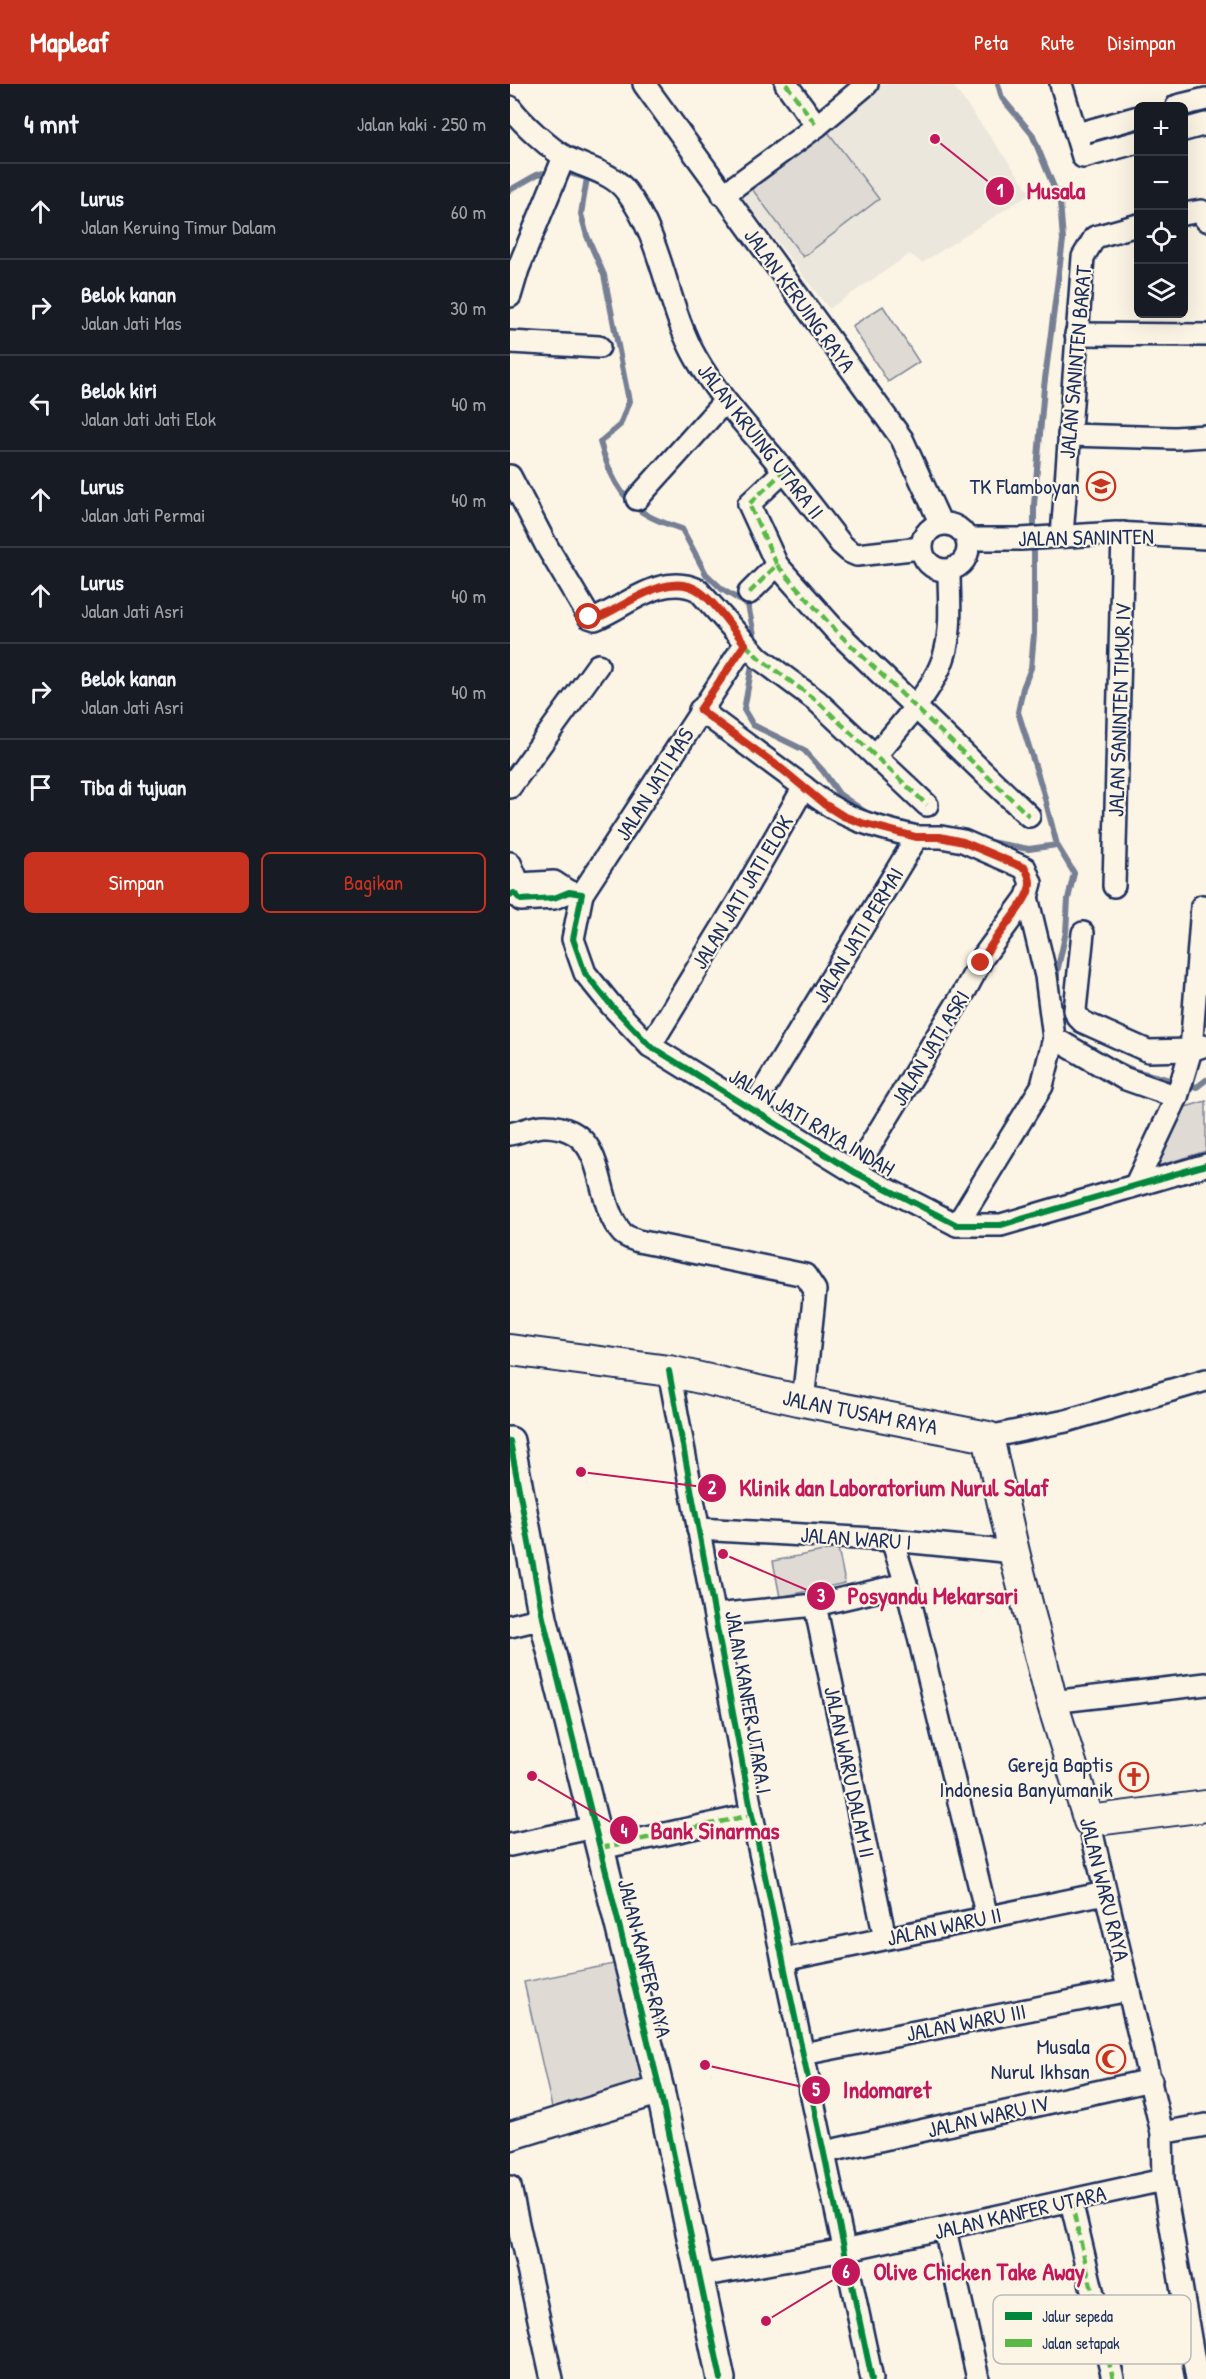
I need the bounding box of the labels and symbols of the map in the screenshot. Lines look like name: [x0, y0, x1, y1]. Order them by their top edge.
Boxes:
callout: Musala: [985, 170, 1097, 212]
text: Musala: [1027, 174, 1086, 206]
text: 1: [997, 178, 1004, 203]
street label: JALAN KERUING RAYA: [737, 222, 863, 378]
street label: JALAN SANINTEN BARAT: [1052, 264, 1098, 460]
street label: JALAN KRUING UTARA II: [691, 357, 831, 525]
school or university icon: TK Flamboyan: [1085, 470, 1117, 502]
place label: TK Flamboyan: [970, 471, 1080, 501]
street label: JALAN SANINTEN: [1018, 521, 1154, 553]
street label: JALAN SANINTEN TIMUR IV: [1100, 602, 1138, 817]
route start: [575, 603, 601, 629]
street label: JALAN JATI MAS: [607, 722, 701, 846]
street label: JALAN JATI JATI ELOK: [684, 809, 800, 975]
street label: JALAN JATI PERMAI: [806, 862, 910, 1008]
route end: [967, 949, 993, 975]
street label: JALAN JATI ASRI: [884, 985, 976, 1111]
street label: JALAN JATI RAYA INDAH: [723, 1061, 901, 1183]
street label: JALAN TUSAM RAYA: [780, 1382, 941, 1442]
callout: Klinik dan Laboratorium Nurul Salaf: [697, 1467, 1061, 1509]
text: Klinik dan Laboratorium Nurul Salaf: [739, 1471, 1049, 1503]
text: 2: [708, 1475, 717, 1500]
street label: JALAN WARU I: [800, 1519, 912, 1557]
callout: Posyandu Mekarsari: [806, 1575, 1031, 1617]
text: Posyandu Mekarsari: [847, 1579, 1019, 1612]
text: 3: [817, 1583, 825, 1608]
street label: JALAN KANFER UTARA I: [718, 1608, 780, 1796]
street label: JALAN WARU DALAM II: [817, 1683, 883, 1861]
place label: Gereja Baptis Indonesia Banyumanik: [939, 1749, 1113, 1804]
church icon: Gereja Baptis Indonesia Banyumanik: [1118, 1761, 1150, 1793]
callout: Bank Sinarmas: [609, 1809, 792, 1851]
text: Bank Sinarmas: [651, 1814, 779, 1846]
street label: JALAN WARU RAYA: [1073, 1814, 1137, 1964]
text: 4: [621, 1818, 628, 1843]
street label: JALAN KANFER RAYA: [611, 1875, 679, 2041]
street label: JALAN WARU II: [884, 1899, 1004, 1953]
street label: JALAN WARU III: [903, 1996, 1029, 2048]
place label: Musala Nurul Ikhsan: [991, 2031, 1090, 2086]
mosque icon: Musala Nurul Ikhsan: [1095, 2043, 1127, 2075]
callout: Indomaret: [801, 2069, 943, 2111]
text: Indomaret: [843, 2073, 932, 2105]
text: 5: [812, 2077, 820, 2102]
street label: JALAN WARU IV: [924, 2087, 1052, 2145]
street label: JALAN KANFER UTARA: [931, 2178, 1109, 2246]
callout: Olive Chicken Take Away: [831, 2251, 1097, 2293]
text: Olive Chicken Take Away: [873, 2255, 1085, 2288]
text: 6: [842, 2259, 850, 2284]
legend: [993, 2295, 1191, 2364]
text: Jalur sepeda: [1042, 2305, 1113, 2327]
text: Jalan setapak: [1042, 2332, 1120, 2354]

